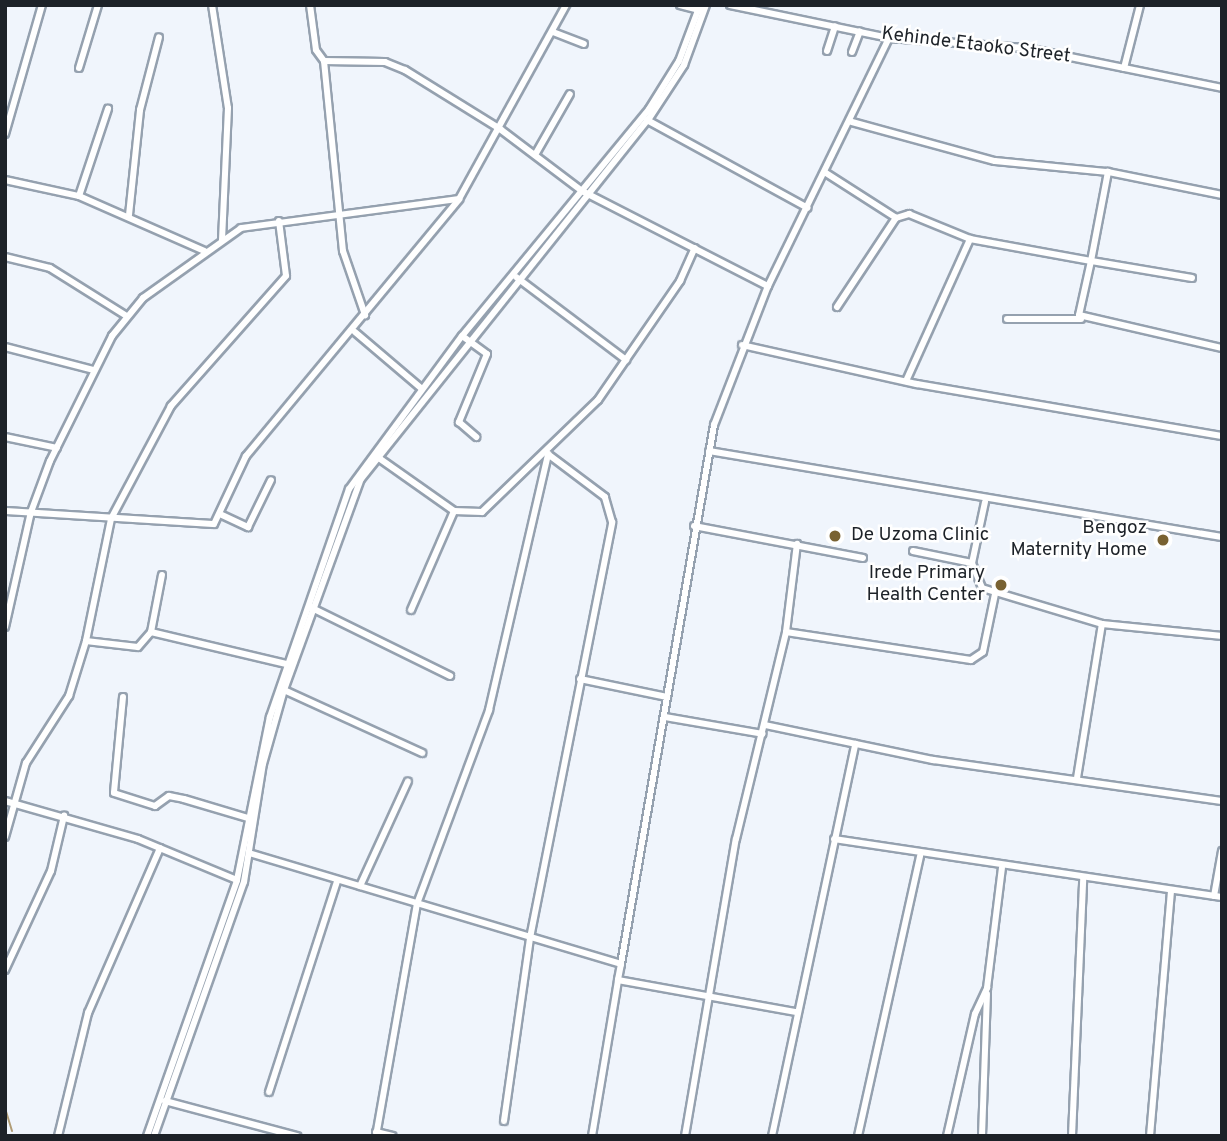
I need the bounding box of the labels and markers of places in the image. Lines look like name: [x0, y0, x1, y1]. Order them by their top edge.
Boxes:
place label: Bengoz Maternity Home: [1011, 518, 1147, 562]
place label: De Uzoma Clinic: [851, 525, 989, 547]
marker: De Uzoma Clinic: [825, 526, 845, 546]
marker: Bengoz Maternity Home: [1153, 530, 1173, 550]
place label: Irede Primary Health Center: [867, 563, 985, 607]
marker: Irede Primary Health Center: [991, 575, 1011, 595]

